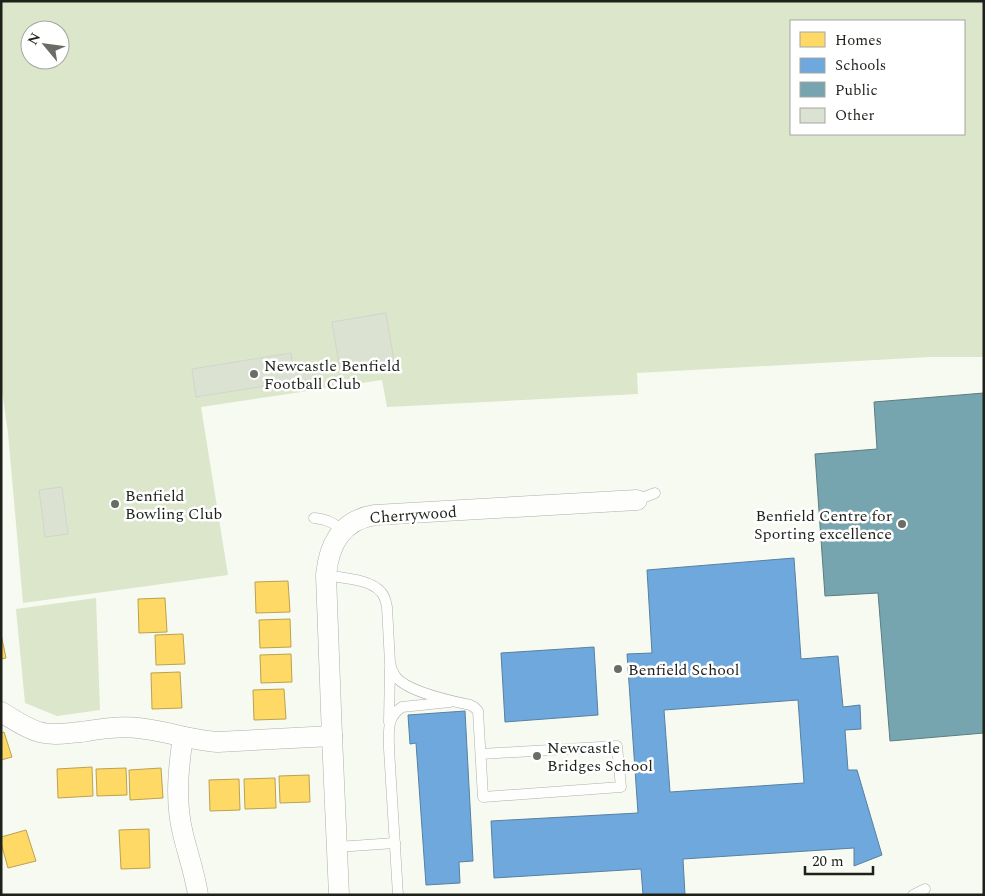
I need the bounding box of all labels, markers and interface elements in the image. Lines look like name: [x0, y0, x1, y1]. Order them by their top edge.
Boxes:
north arrow: [20, 20, 70, 70]
legend: [790, 20, 965, 135]
text: N: [22, 29, 46, 49]
text: Homes: [835, 29, 882, 52]
text: Schools: [835, 54, 886, 77]
text: Public: [835, 79, 878, 102]
text: Other: [835, 104, 874, 127]
place label: Newcastle Benfield Football Club: [264, 354, 401, 396]
marker: Newcastle Benfield Football Club: [248, 368, 260, 380]
place label: Benfield Bowling Club: [125, 484, 222, 526]
marker: Benfield Bowling Club: [109, 498, 121, 510]
street label: Cherrywood: [369, 500, 458, 530]
place label: Benfield Centre for Sporting excellence: [754, 504, 892, 546]
marker: Benfield Centre for Sporting excellence: [896, 518, 908, 530]
place label: Benfield School: [628, 658, 739, 682]
marker: Benfield School: [612, 663, 624, 675]
place label: Newcastle Bridges School: [547, 736, 653, 778]
marker: Newcastle Bridges School: [531, 750, 543, 762]
scale bar: [805, 844, 872, 876]
text: 20 m: [812, 850, 844, 873]

